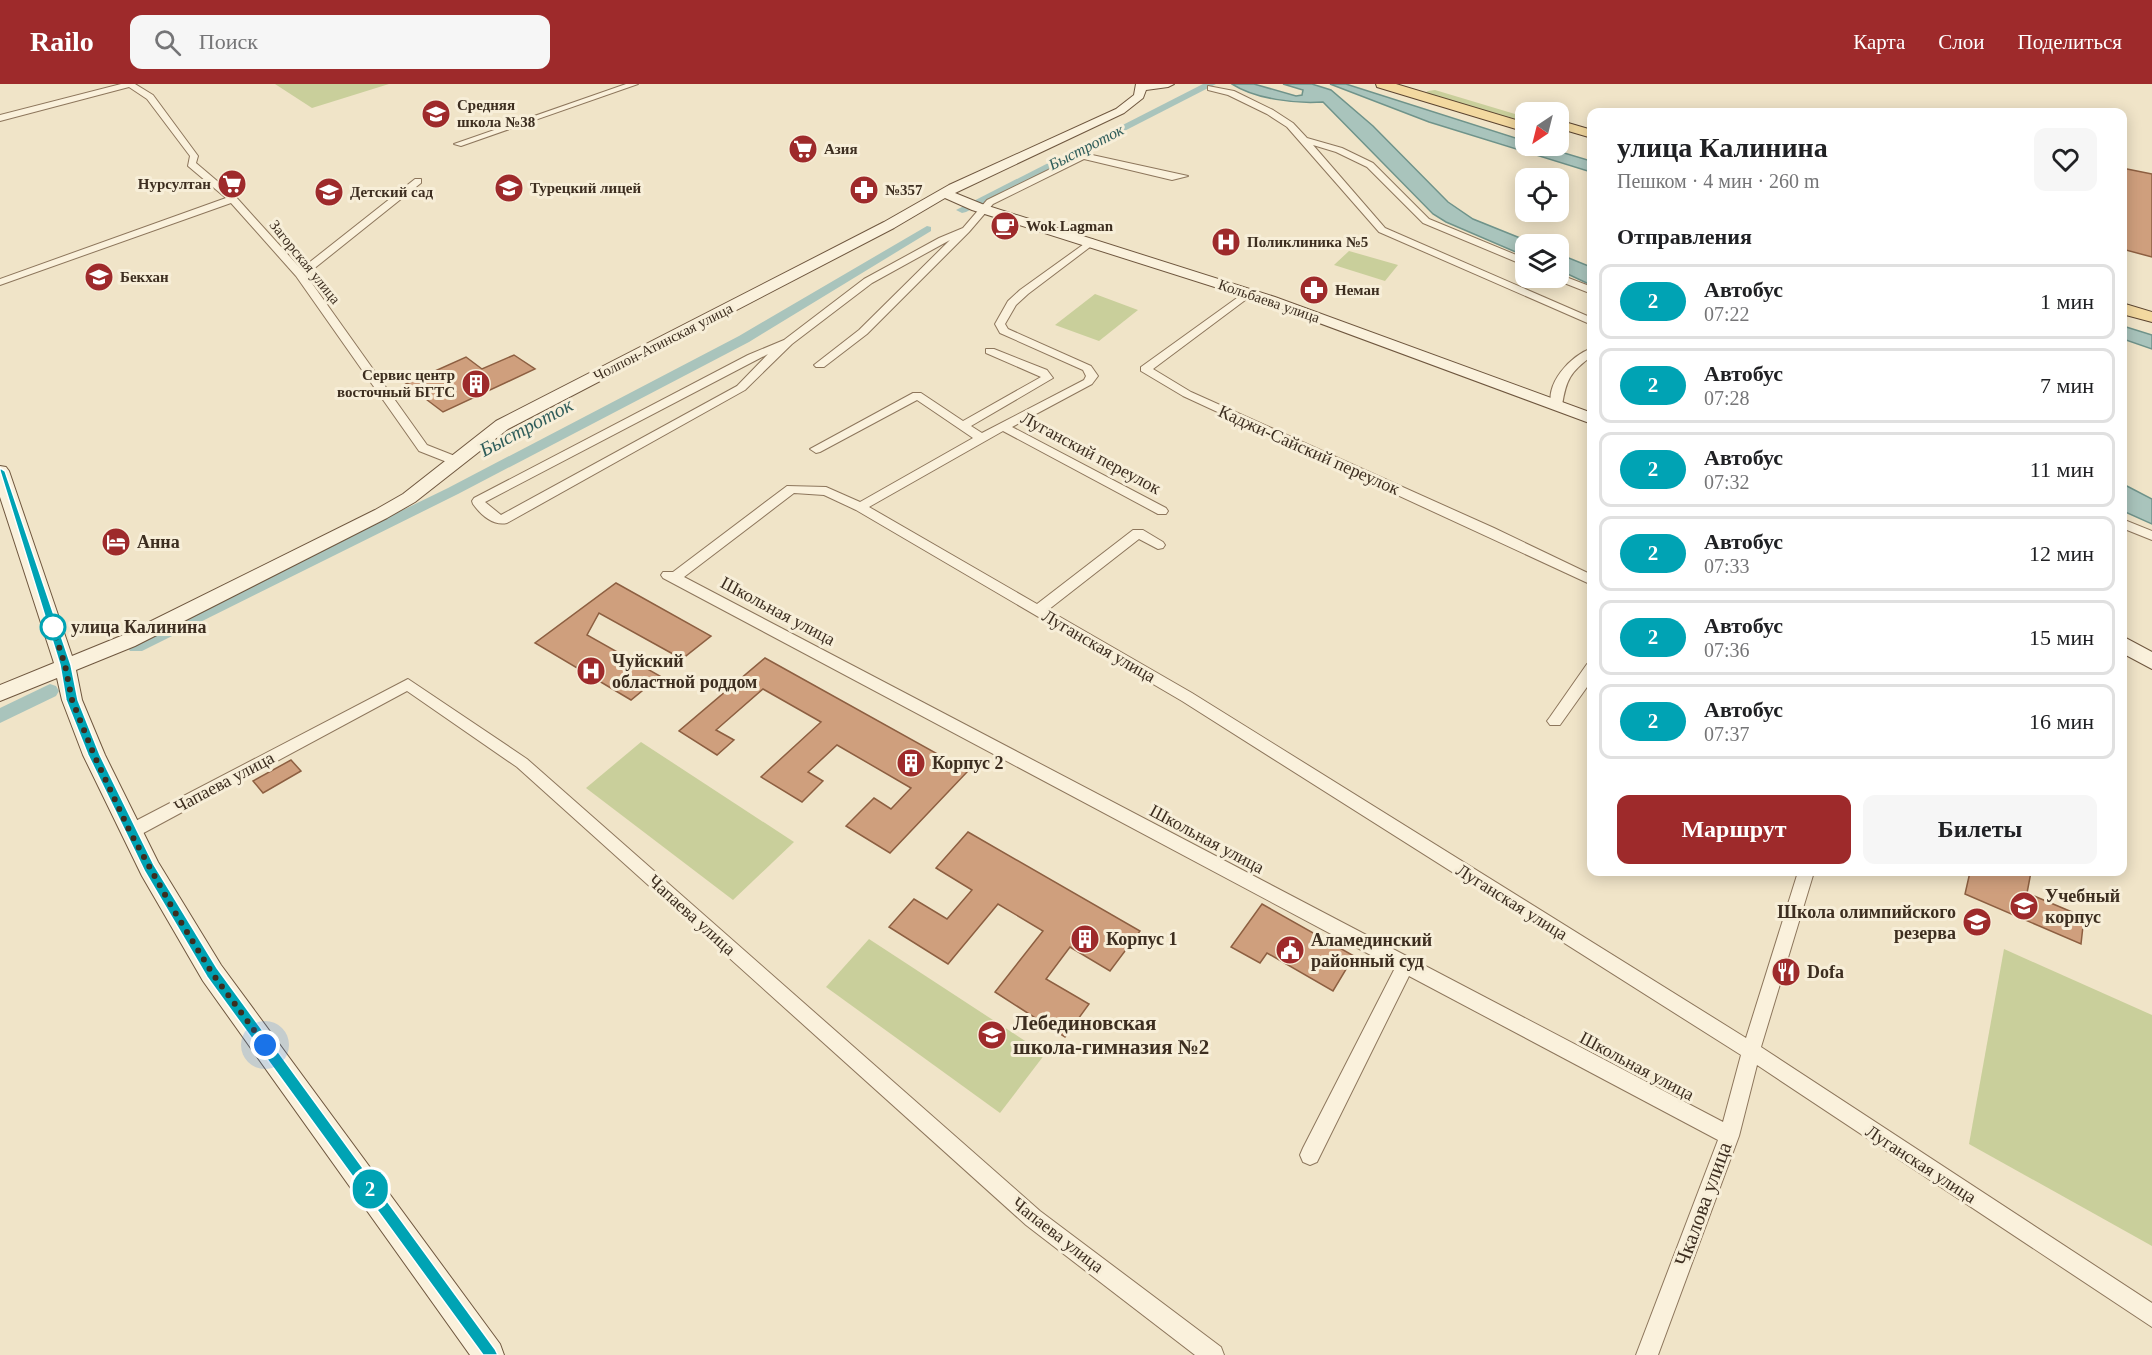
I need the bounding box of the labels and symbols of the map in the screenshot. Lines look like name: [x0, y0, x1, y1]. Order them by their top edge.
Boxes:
place label: Средняя школа №38: [457, 97, 535, 130]
school or university icon: Средняя школа №38: [420, 98, 452, 130]
north arrow: [1515, 102, 1569, 156]
water label: Быстроток: [1045, 121, 1127, 175]
supermarket icon: Азия: [787, 133, 819, 165]
place label: Азия: [824, 141, 858, 157]
supermarket icon: Нурсултан: [216, 168, 248, 200]
school or university icon: Турецкий лицей: [493, 172, 525, 204]
pharmacy icon: №357: [848, 174, 880, 206]
place label: Нурсултан: [138, 176, 211, 192]
school or university icon: Детский сад: [313, 176, 345, 208]
place label: Турецкий лицей: [530, 180, 641, 196]
place label: №357: [885, 182, 923, 198]
place label: Детский сад: [350, 184, 433, 200]
cafe icon: Wok Lagman: [989, 210, 1021, 242]
street label: Загорская улица: [266, 217, 344, 307]
place label: Wok Lagman: [1026, 218, 1114, 234]
hospital icon: Поликлиника №5: [1210, 226, 1242, 258]
place label: Поликлиника №5: [1247, 234, 1368, 250]
school or university icon: Бекхан: [83, 261, 115, 293]
place label: Бекхан: [120, 269, 169, 285]
pharmacy icon: Неман: [1298, 274, 1330, 306]
street label: Кольбаева улица: [1216, 276, 1322, 326]
place label: Неман: [1335, 282, 1380, 298]
street label: Чолпон-Атинская улица: [591, 300, 735, 384]
place label: Сервис центр восточный БГТС: [337, 367, 455, 400]
building icon: Сервис центр восточный БГТС: [460, 368, 492, 400]
water label: Быстроток: [475, 393, 577, 462]
street label: Каджи-Сайский переулок: [1215, 401, 1403, 499]
street label: Луганский переулок: [1018, 408, 1165, 498]
hotel icon: Анна: [100, 526, 132, 558]
place label: Анна: [137, 532, 180, 552]
street label: Школьная улица: [717, 572, 839, 650]
street label: Луганская улица: [1039, 605, 1159, 687]
marker: улица Калинина: [40, 614, 66, 640]
place label: улица Калинина: [71, 617, 206, 637]
place label: Чуйский областной роддом: [612, 651, 757, 692]
hospital icon: Чуйский областной роддом: [575, 655, 607, 687]
street label: Чапаева улица: [171, 747, 277, 817]
building icon: Корпус 2: [895, 747, 927, 779]
place label: Корпус 2: [932, 753, 1003, 773]
street label: Школьная улица: [1146, 800, 1268, 878]
street label: Луганская улица: [1453, 860, 1571, 944]
street label: Чапаева улица: [644, 871, 740, 959]
place label: Учебный корпус: [2045, 886, 2120, 927]
school or university icon: Учебный корпус: [2008, 890, 2040, 922]
place label: Школа олимпийского резерва: [1777, 902, 1956, 943]
school or university icon: Школа олимпийского резерва: [1961, 906, 1993, 938]
building icon: Корпус 1: [1069, 923, 1101, 955]
place label: Корпус 1: [1106, 929, 1177, 949]
place label: Аламединский районный суд: [1311, 930, 1432, 971]
public building icon: Аламединский районный суд: [1274, 934, 1306, 966]
restaurant icon: Dofa: [1770, 956, 1802, 988]
place label: Dofa: [1807, 962, 1844, 982]
place label: Лебединовская школа-гимназия №2: [1013, 1011, 1209, 1059]
school or university icon: Лебединовская школа-гимназия №2: [976, 1019, 1008, 1051]
street label: Школьная улица: [1576, 1027, 1698, 1105]
your location: [250, 1030, 280, 1060]
street label: Луганская улица: [1862, 1121, 1980, 1207]
street label: Чкалова улица: [1669, 1138, 1737, 1269]
line badge: 2: [350, 1170, 389, 1208]
street label: Чапаева улица: [1008, 1193, 1108, 1277]

